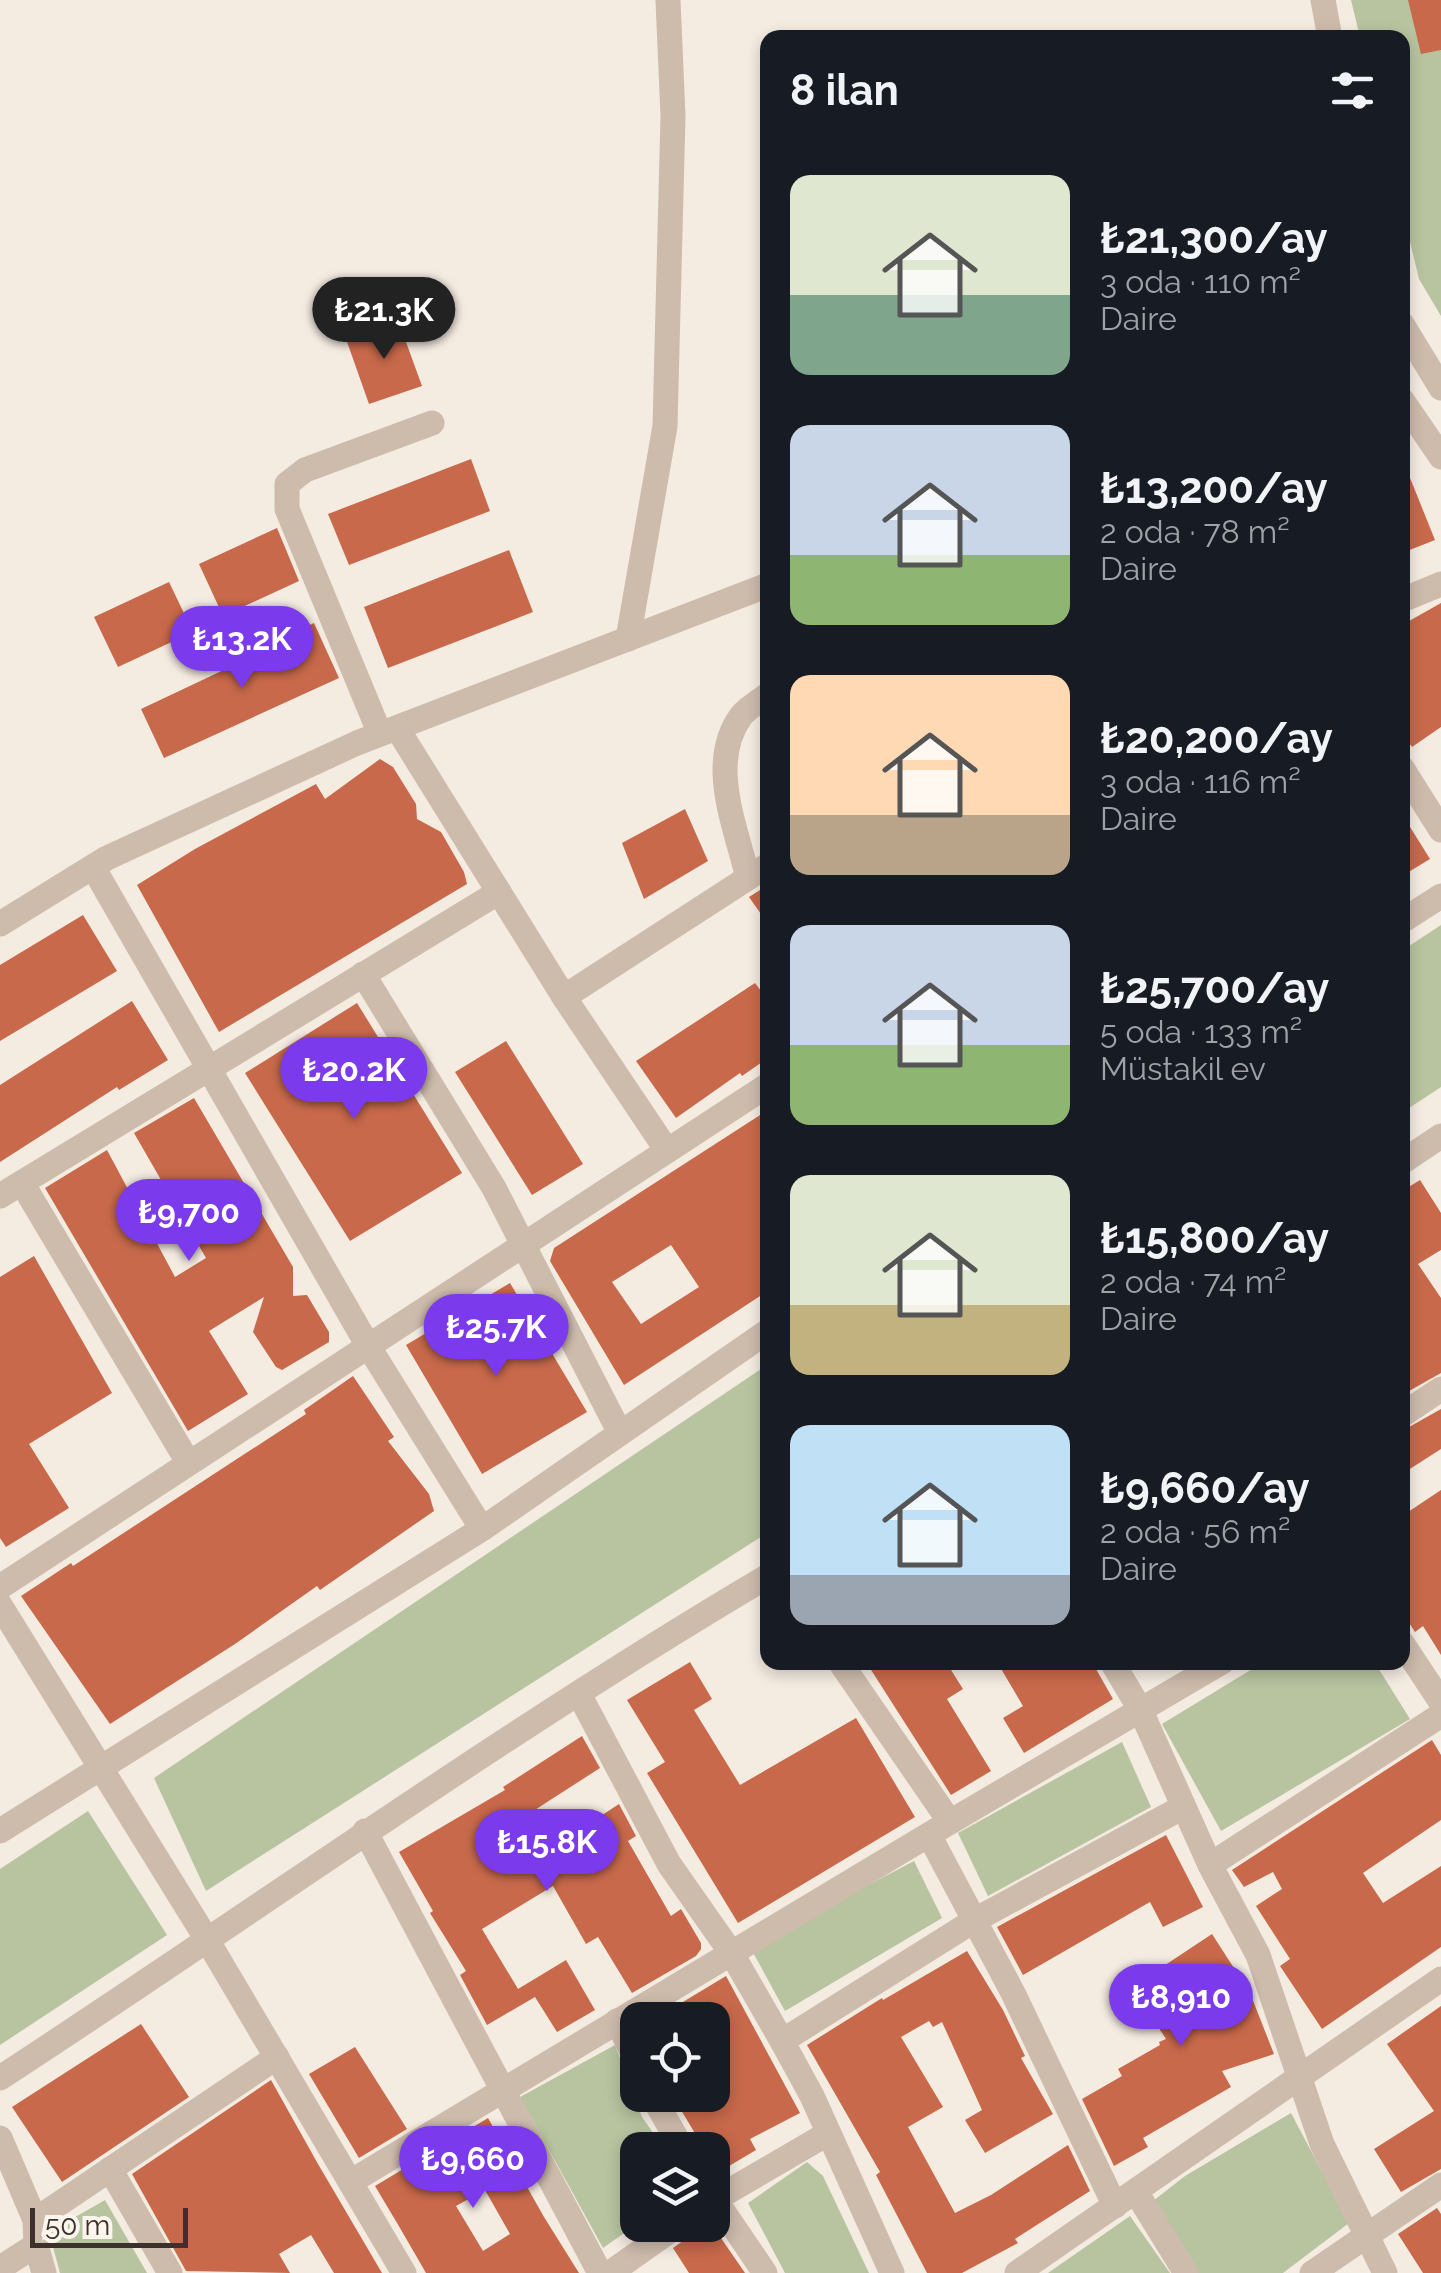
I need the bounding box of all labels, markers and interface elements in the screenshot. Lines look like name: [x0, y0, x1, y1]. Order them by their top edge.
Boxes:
icon: filters: [1325, 63, 1380, 118]
text: 8 ilan: [790, 66, 899, 115]
text: ₺21,300/ay: [1100, 214, 1328, 263]
icon: home: [870, 215, 990, 335]
text: 3 oda · 110 m²: [1100, 263, 1301, 300]
pin: ₺21.3K: [303, 277, 465, 362]
text: ₺21.3K: [334, 291, 434, 328]
text: Daire: [1100, 300, 1177, 337]
text: ₺13,200/ay: [1100, 464, 1328, 513]
icon: home: [870, 465, 990, 585]
text: 2 oda · 78 m²: [1100, 513, 1290, 550]
text: Daire: [1100, 550, 1177, 587]
pin: ₺13.2K: [161, 606, 323, 691]
text: ₺13.2K: [192, 620, 292, 657]
text: ₺20,200/ay: [1100, 714, 1333, 763]
icon: home: [870, 715, 990, 835]
text: 3 oda · 116 m²: [1100, 763, 1301, 800]
text: Daire: [1100, 800, 1177, 837]
text: ₺25,700/ay: [1100, 964, 1329, 1013]
icon: home: [870, 965, 990, 1085]
text: 5 oda · 133 m²: [1100, 1013, 1302, 1050]
pin: ₺20.2K: [273, 1037, 435, 1122]
text: Müstakil ev: [1100, 1050, 1266, 1087]
text: ₺20.2K: [302, 1051, 406, 1088]
pin: ₺9,700: [108, 1179, 270, 1264]
text: ₺9,700: [138, 1193, 240, 1230]
text: ₺15,800/ay: [1100, 1214, 1329, 1263]
icon: home: [870, 1215, 990, 1335]
text: 2 oda · 74 m²: [1100, 1263, 1287, 1300]
pin: ₺25.7K: [415, 1294, 577, 1379]
text: Daire: [1100, 1300, 1177, 1337]
text: ₺25.7K: [446, 1308, 546, 1345]
text: ₺9,660/ay: [1100, 1464, 1310, 1513]
icon: home: [870, 1465, 990, 1585]
text: 2 oda · 56 m²: [1100, 1513, 1290, 1550]
text: Daire: [1100, 1550, 1177, 1587]
pin: ₺15.8K: [466, 1809, 628, 1894]
text: ₺15.8K: [497, 1823, 597, 1860]
pin: ₺8,910: [1100, 1964, 1262, 2049]
text: ₺8,910: [1131, 1978, 1231, 2015]
map controls: [620, 2002, 730, 2242]
button: locate: [620, 2002, 730, 2112]
pin: ₺9,660: [392, 2126, 554, 2211]
button: layers: [620, 2132, 730, 2242]
text: ₺9,660: [421, 2140, 525, 2177]
scale bar: [30, 2203, 188, 2248]
text: 50 m: [45, 2209, 110, 2242]

